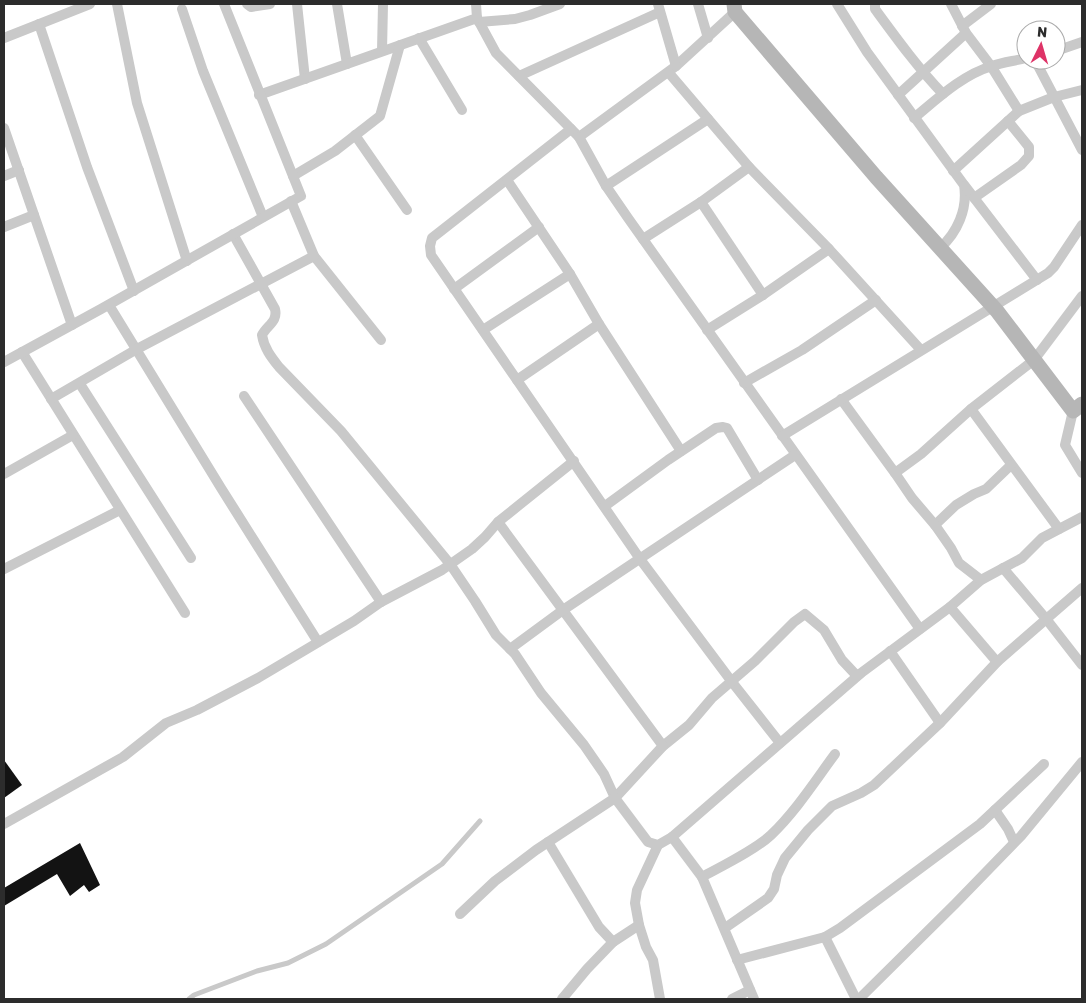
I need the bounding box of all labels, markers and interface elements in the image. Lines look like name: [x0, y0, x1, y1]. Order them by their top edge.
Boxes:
north arrow: [1016, 20, 1066, 70]
text: N: [1036, 24, 1048, 41]

